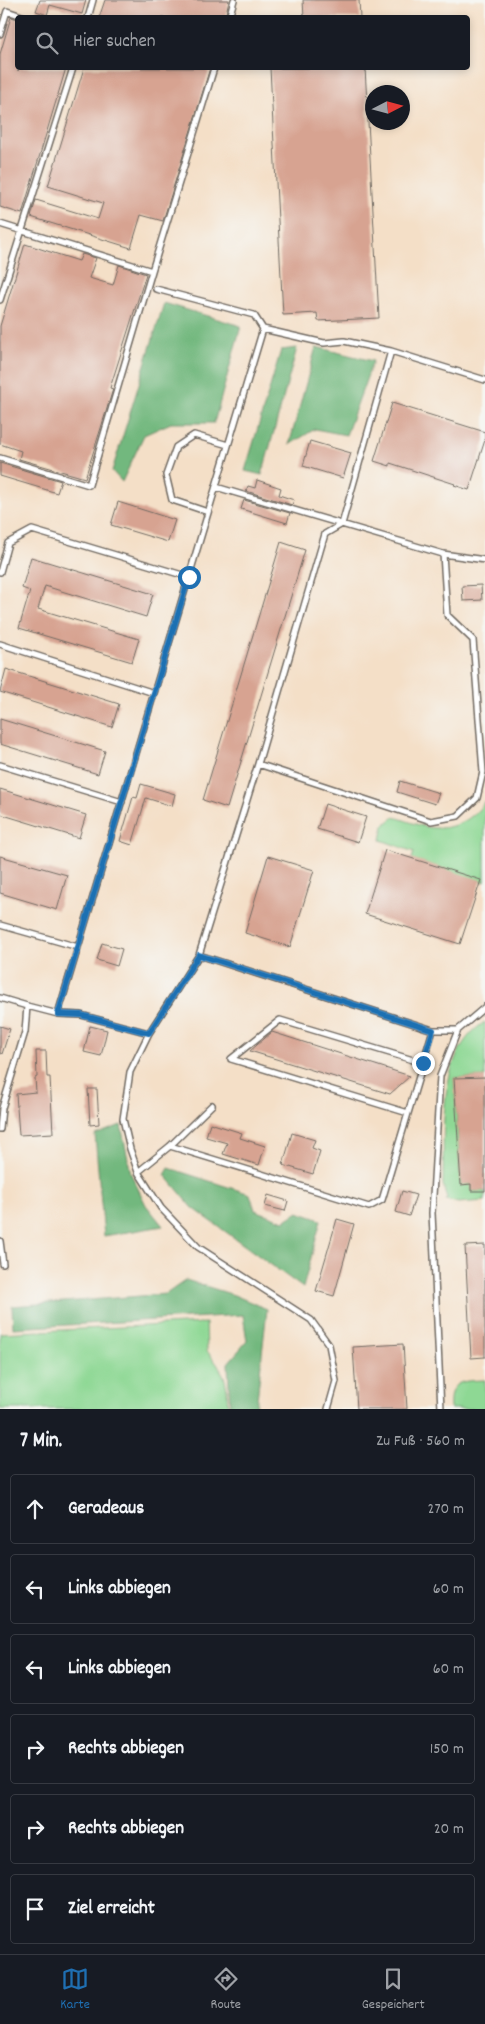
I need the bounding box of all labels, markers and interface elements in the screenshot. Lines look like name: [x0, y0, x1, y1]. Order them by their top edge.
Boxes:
search box: [15, 15, 470, 70]
icon: search: [33, 29, 61, 57]
text: Hier suchen: [73, 29, 156, 56]
north arrow: [365, 85, 410, 130]
route start: [178, 566, 201, 589]
route end: [412, 1052, 435, 1075]
text: 7 Min.: [20, 1427, 62, 1457]
text: Zu Fuß · 560 m: [376, 1430, 465, 1453]
icon: ahead: [21, 1495, 49, 1523]
text: Geradeaus: [68, 1496, 144, 1523]
text: 270 m: [428, 1498, 464, 1521]
icon: left: [21, 1575, 49, 1603]
text: Links abbiegen: [68, 1576, 171, 1603]
text: 60 m: [433, 1578, 464, 1601]
icon: left: [21, 1655, 49, 1683]
text: Links abbiegen: [68, 1656, 171, 1683]
text: 60 m: [433, 1658, 464, 1681]
icon: right: [21, 1735, 49, 1763]
text: Rechts abbiegen: [68, 1736, 184, 1763]
text: 150 m: [430, 1738, 464, 1761]
icon: right: [21, 1815, 49, 1843]
text: Rechts abbiegen: [68, 1816, 184, 1843]
text: 20 m: [434, 1818, 464, 1841]
icon: arrive: [21, 1895, 49, 1923]
text: Ziel erreicht: [68, 1896, 155, 1923]
tab: Karte: [60, 1965, 90, 2015]
tab: Route: [211, 1965, 241, 2015]
tab: Gespeichert: [362, 1965, 425, 2015]

